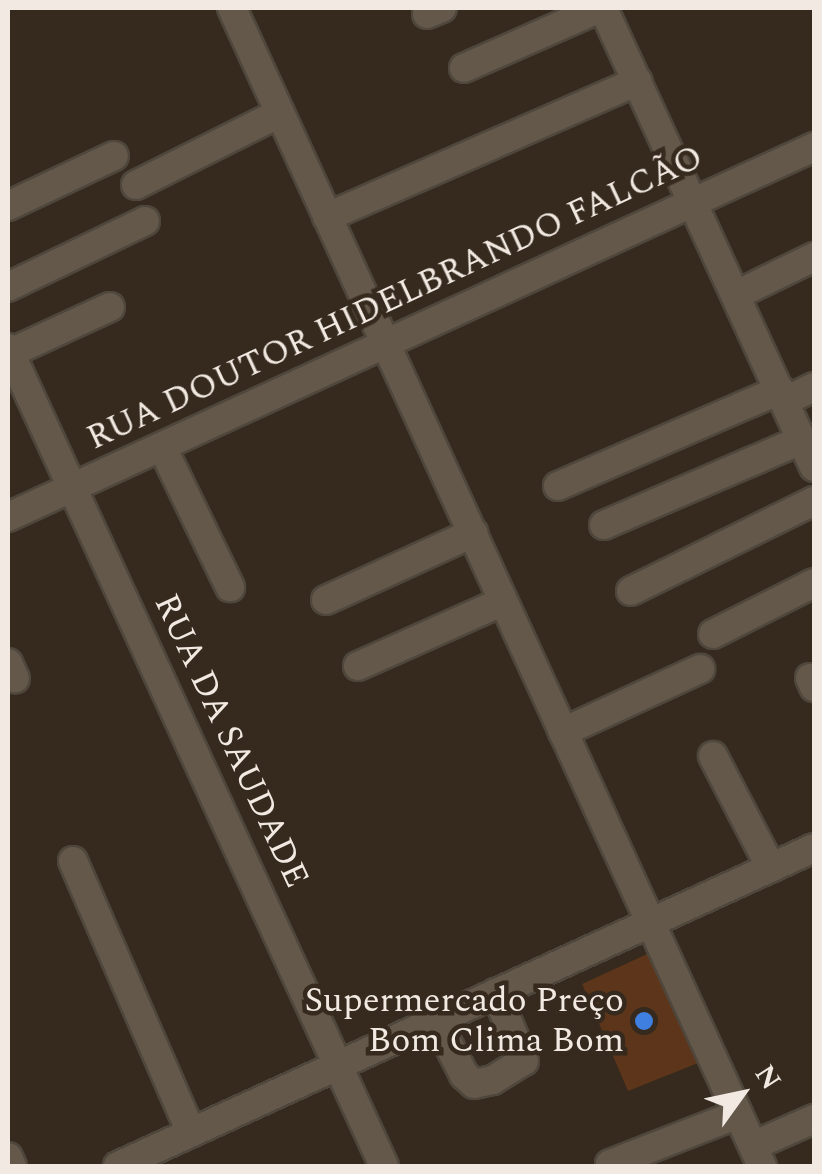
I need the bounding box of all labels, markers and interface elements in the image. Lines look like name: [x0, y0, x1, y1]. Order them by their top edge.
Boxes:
street label: RUA DOUTOR HIDELBRANDO FALCÃO: [80, 136, 710, 460]
street label: RUA DA SAUDADE: [145, 588, 317, 894]
place label: Supermercado Preço Bom Clima Bom: [304, 980, 624, 1062]
marker: Supermercado Preço Bom Clima Bom: [633, 1010, 655, 1032]
north arrow: [692, 1044, 792, 1144]
text: N: [743, 1056, 792, 1099]

